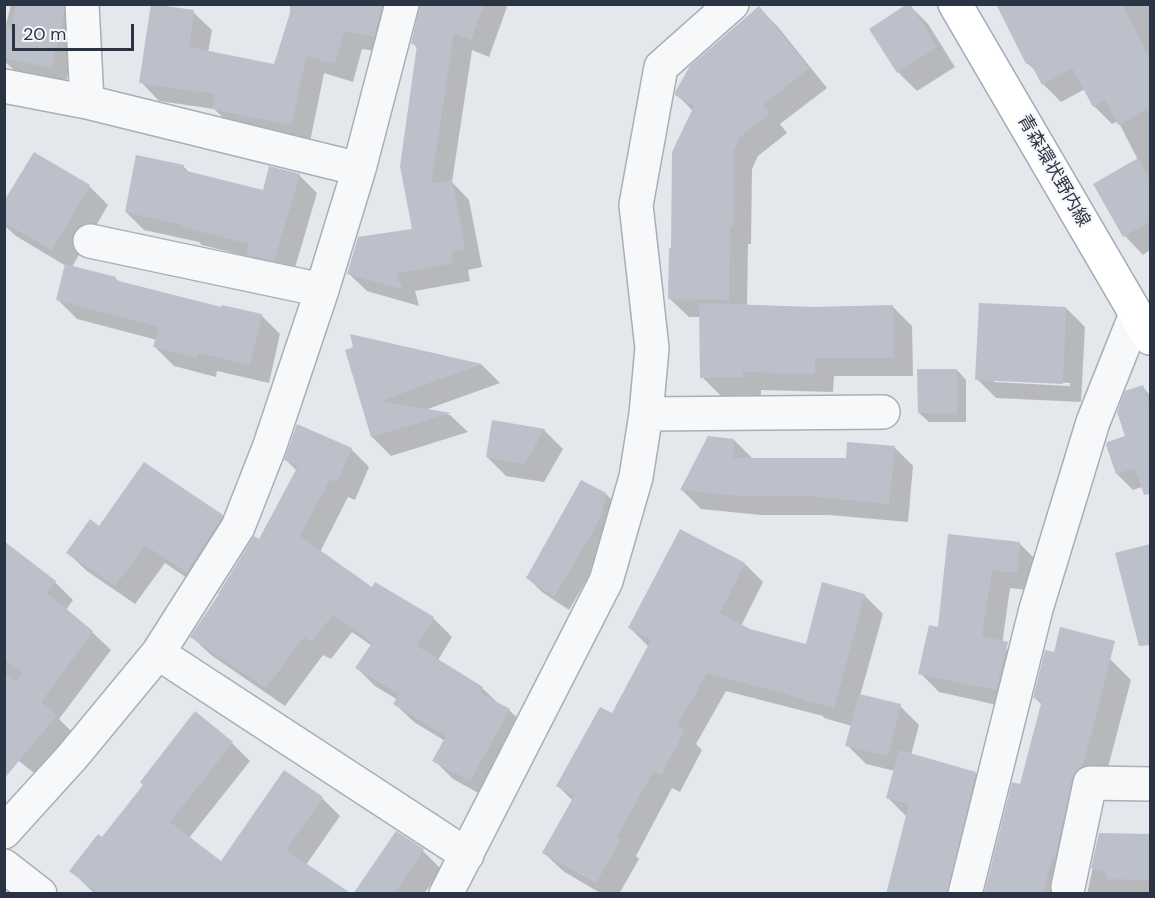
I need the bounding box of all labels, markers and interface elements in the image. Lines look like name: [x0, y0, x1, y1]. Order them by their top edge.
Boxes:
scale bar: [15, 12, 136, 50]
text: 20 m: [23, 22, 66, 46]
street label: 青森環状野内線: [1012, 111, 1094, 231]

